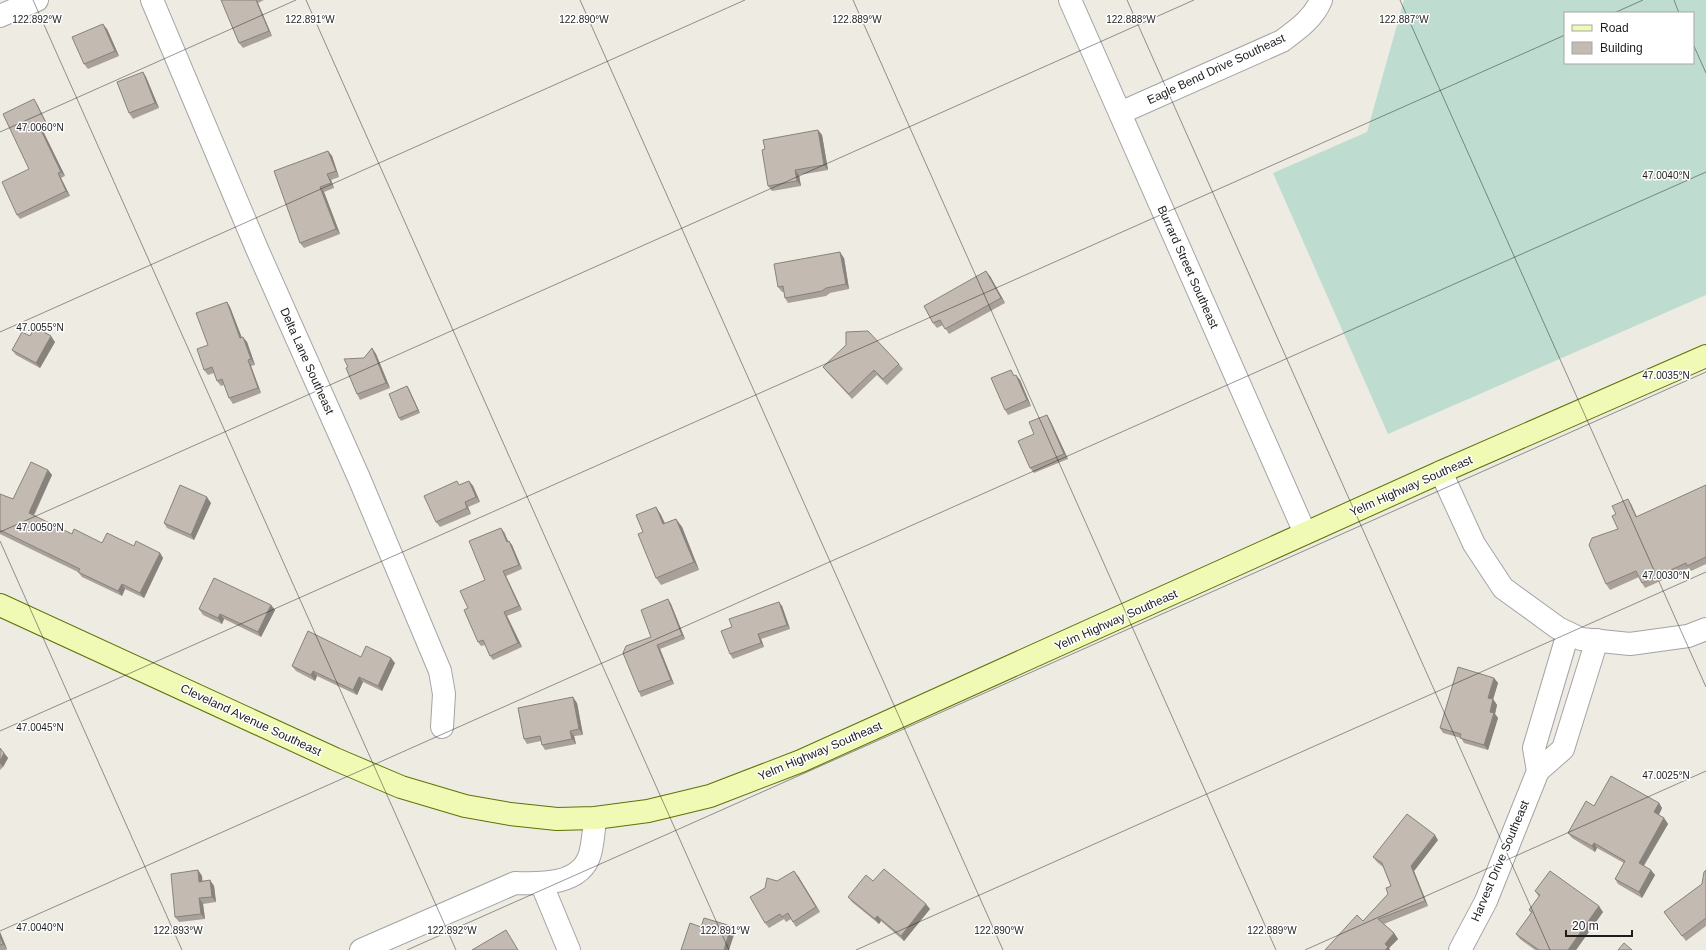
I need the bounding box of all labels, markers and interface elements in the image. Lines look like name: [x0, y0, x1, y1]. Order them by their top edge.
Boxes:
legend: [1564, 12, 1694, 64]
text: 122.892°W: [12, 14, 62, 25]
text: 122.891°W: [285, 14, 335, 25]
text: 122.890°W: [559, 14, 609, 25]
text: 122.889°W: [832, 14, 882, 25]
text: 122.888°W: [1106, 14, 1156, 25]
text: 122.887°W: [1379, 14, 1429, 25]
text: Road: [1600, 21, 1629, 35]
street label: Eagle Bend Drive Southeast: [1145, 31, 1288, 107]
text: Building: [1600, 41, 1643, 55]
text: 47.0060°N: [16, 122, 64, 133]
text: 47.0040°N: [1642, 170, 1690, 181]
street label: Burrard Street Southeast: [1155, 204, 1222, 331]
street label: Delta Lane Southeast: [277, 305, 337, 417]
text: 47.0055°N: [16, 322, 64, 333]
text: 47.0035°N: [1642, 370, 1690, 381]
street label: Yelm Highway Southeast: [1347, 452, 1475, 519]
text: 47.0050°N: [16, 522, 64, 533]
text: 47.0030°N: [1642, 570, 1690, 581]
street label: Yelm Highway Southeast: [1052, 586, 1180, 653]
street label: Cleveland Avenue Southeast: [178, 681, 324, 759]
street label: Yelm Highway Southeast: [756, 718, 885, 783]
text: 47.0045°N: [16, 722, 64, 733]
text: 47.0025°N: [1642, 770, 1690, 781]
street label: Harvest Drive Southeast: [1468, 798, 1532, 924]
scale bar: [1566, 912, 1632, 938]
text: 20 m: [1572, 919, 1599, 933]
text: 47.0040°N: [16, 922, 64, 933]
text: 122.893°W: [153, 925, 203, 936]
text: 122.892°W: [427, 925, 477, 936]
text: 122.891°W: [700, 925, 750, 936]
text: 122.890°W: [974, 925, 1024, 936]
text: 122.889°W: [1247, 925, 1297, 936]

